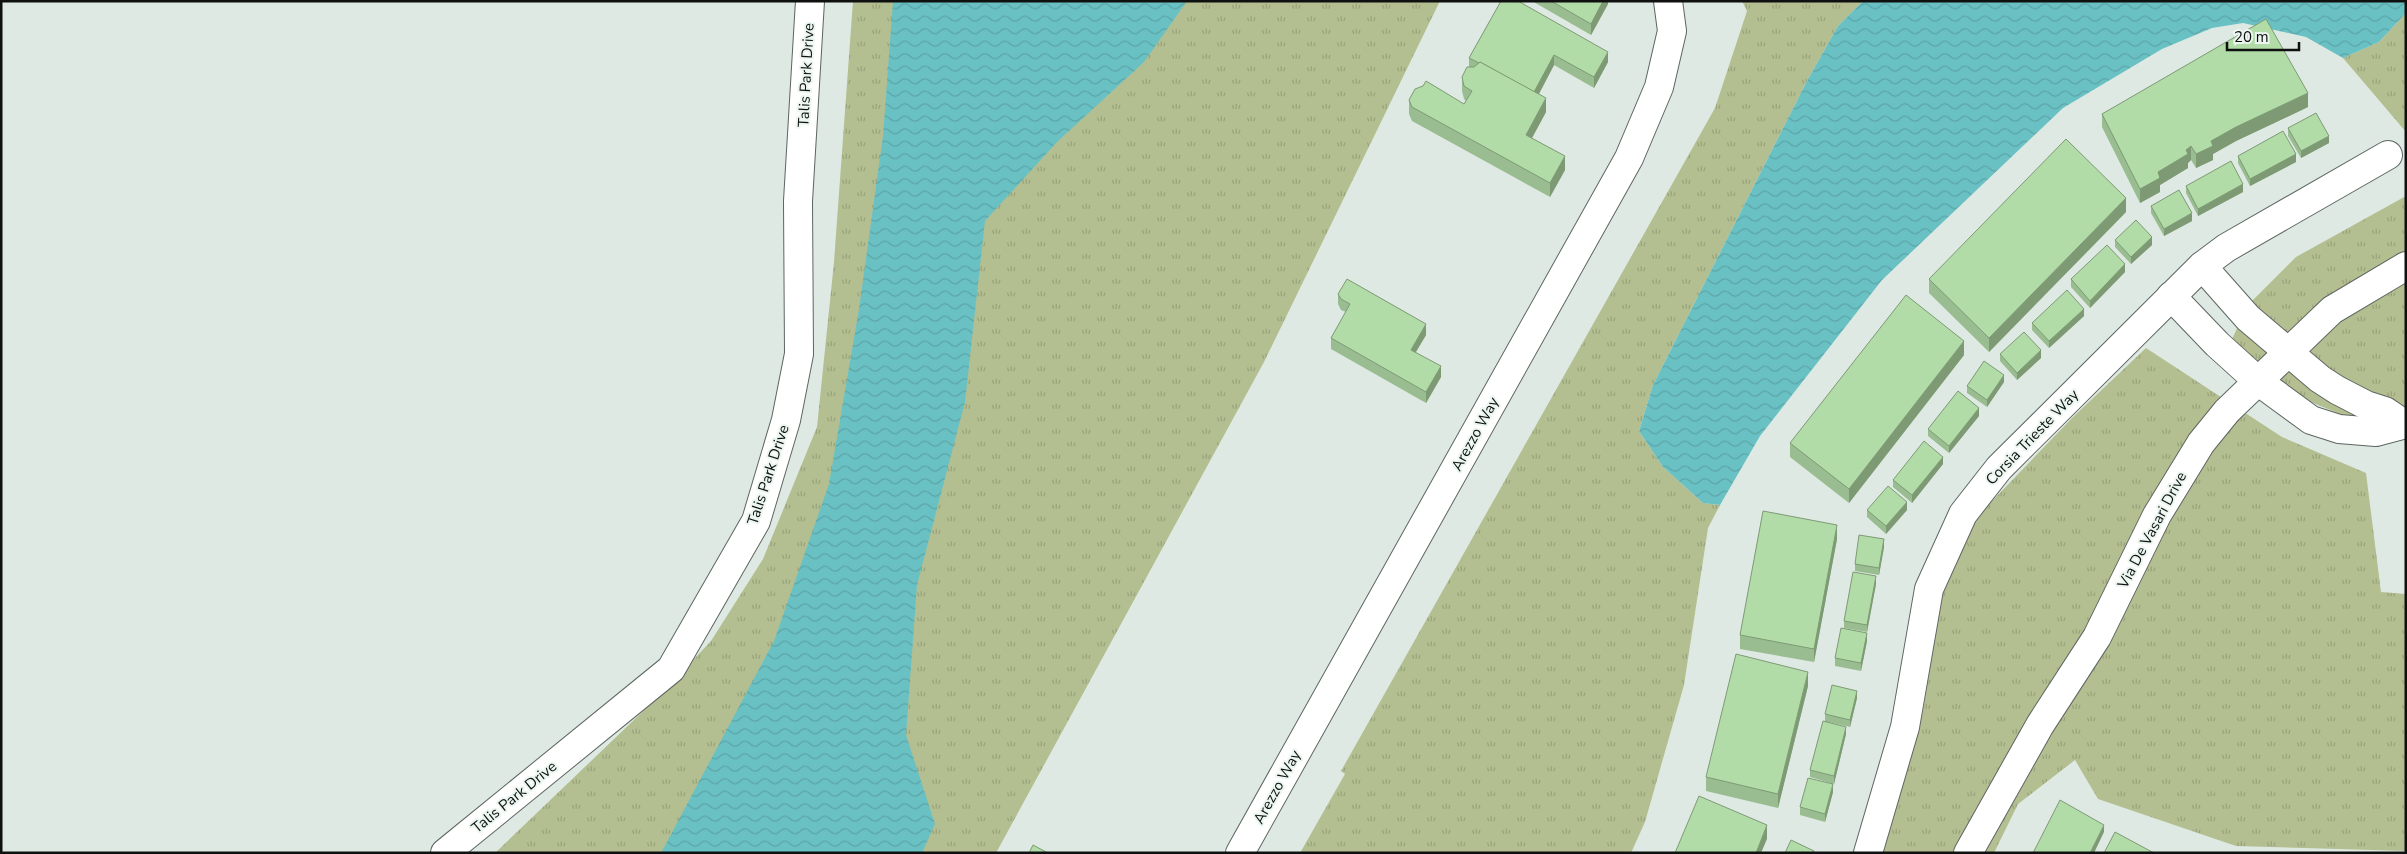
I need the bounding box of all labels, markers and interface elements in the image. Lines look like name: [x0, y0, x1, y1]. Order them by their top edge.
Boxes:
scale bar: [2227, 20, 2300, 52]
street label: Talis Park Drive: [793, 22, 819, 128]
text: 20 m: [2234, 27, 2269, 47]
street label: Corsia Trieste Way: [1981, 385, 2083, 489]
street label: Arezzo Way: [1447, 393, 1504, 474]
street label: Talis Park Drive: [742, 422, 794, 528]
street label: Via De Vasari Drive: [2112, 468, 2191, 593]
street label: Arezzo Way: [1249, 746, 1306, 827]
street label: Talis Park Drive: [467, 756, 561, 838]

